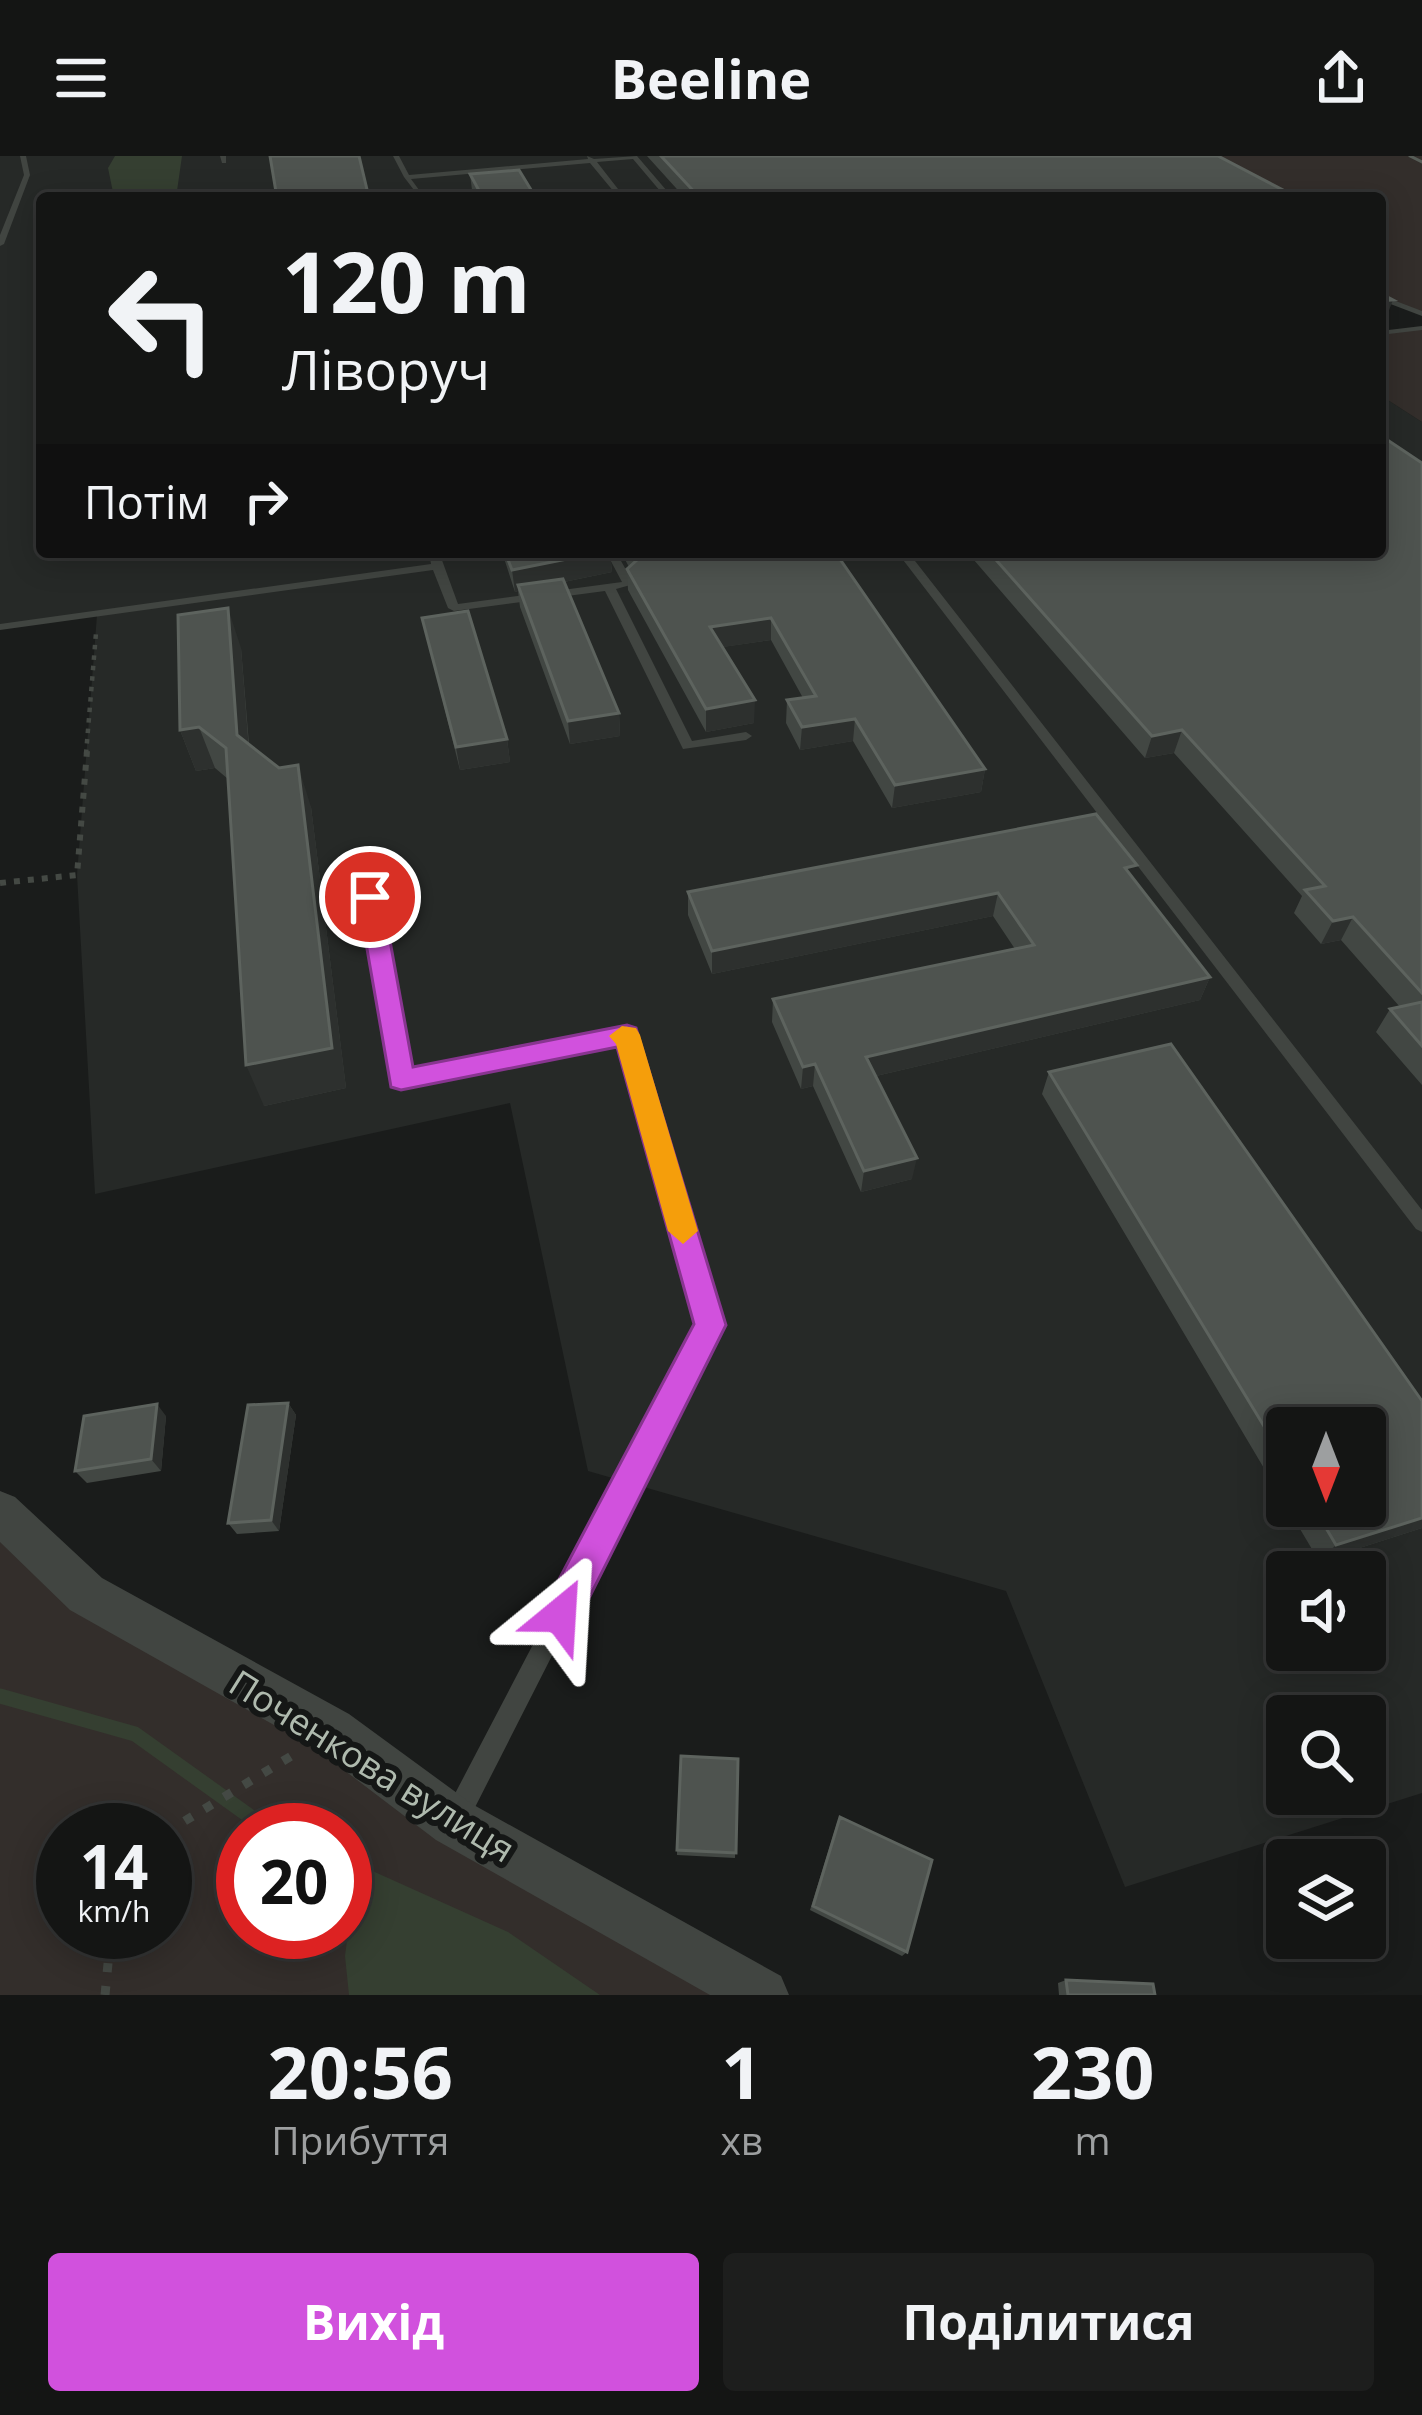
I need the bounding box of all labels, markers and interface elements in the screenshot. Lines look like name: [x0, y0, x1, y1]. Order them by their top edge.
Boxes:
text: Beeline: [611, 41, 811, 115]
icon: menu: [48, 45, 114, 111]
icon: share: [1308, 45, 1374, 111]
text: 120 m: [282, 223, 530, 338]
icon: left: [84, 240, 240, 396]
text: Ліворуч: [282, 332, 490, 406]
icon: right: [233, 468, 299, 534]
text: Потім: [84, 471, 209, 532]
pin: [319, 846, 421, 948]
icon: arrive: [337, 864, 403, 930]
north arrow: [1266, 1407, 1386, 1527]
map controls: [1266, 1407, 1386, 1959]
button: sound: [1266, 1551, 1386, 1671]
position arrow: [497, 1552, 623, 1678]
street label: Поченкова вулиця: [220, 1658, 524, 1873]
button: search: [1266, 1695, 1386, 1815]
speed limit sign: 20: [216, 1803, 372, 1959]
text: 14: [80, 1825, 148, 1907]
button: layers: [1266, 1839, 1386, 1959]
text: km/h: [78, 1890, 150, 1931]
text: 20:56: [268, 2022, 453, 2120]
text: 1: [721, 2022, 762, 2120]
text: 230: [1031, 2022, 1154, 2120]
text: Прибуття: [271, 2113, 449, 2166]
text: хв: [720, 2113, 763, 2166]
text: m: [1075, 2113, 1111, 2166]
button: Вихід: [48, 2253, 699, 2391]
button: Поділитися: [723, 2253, 1374, 2391]

